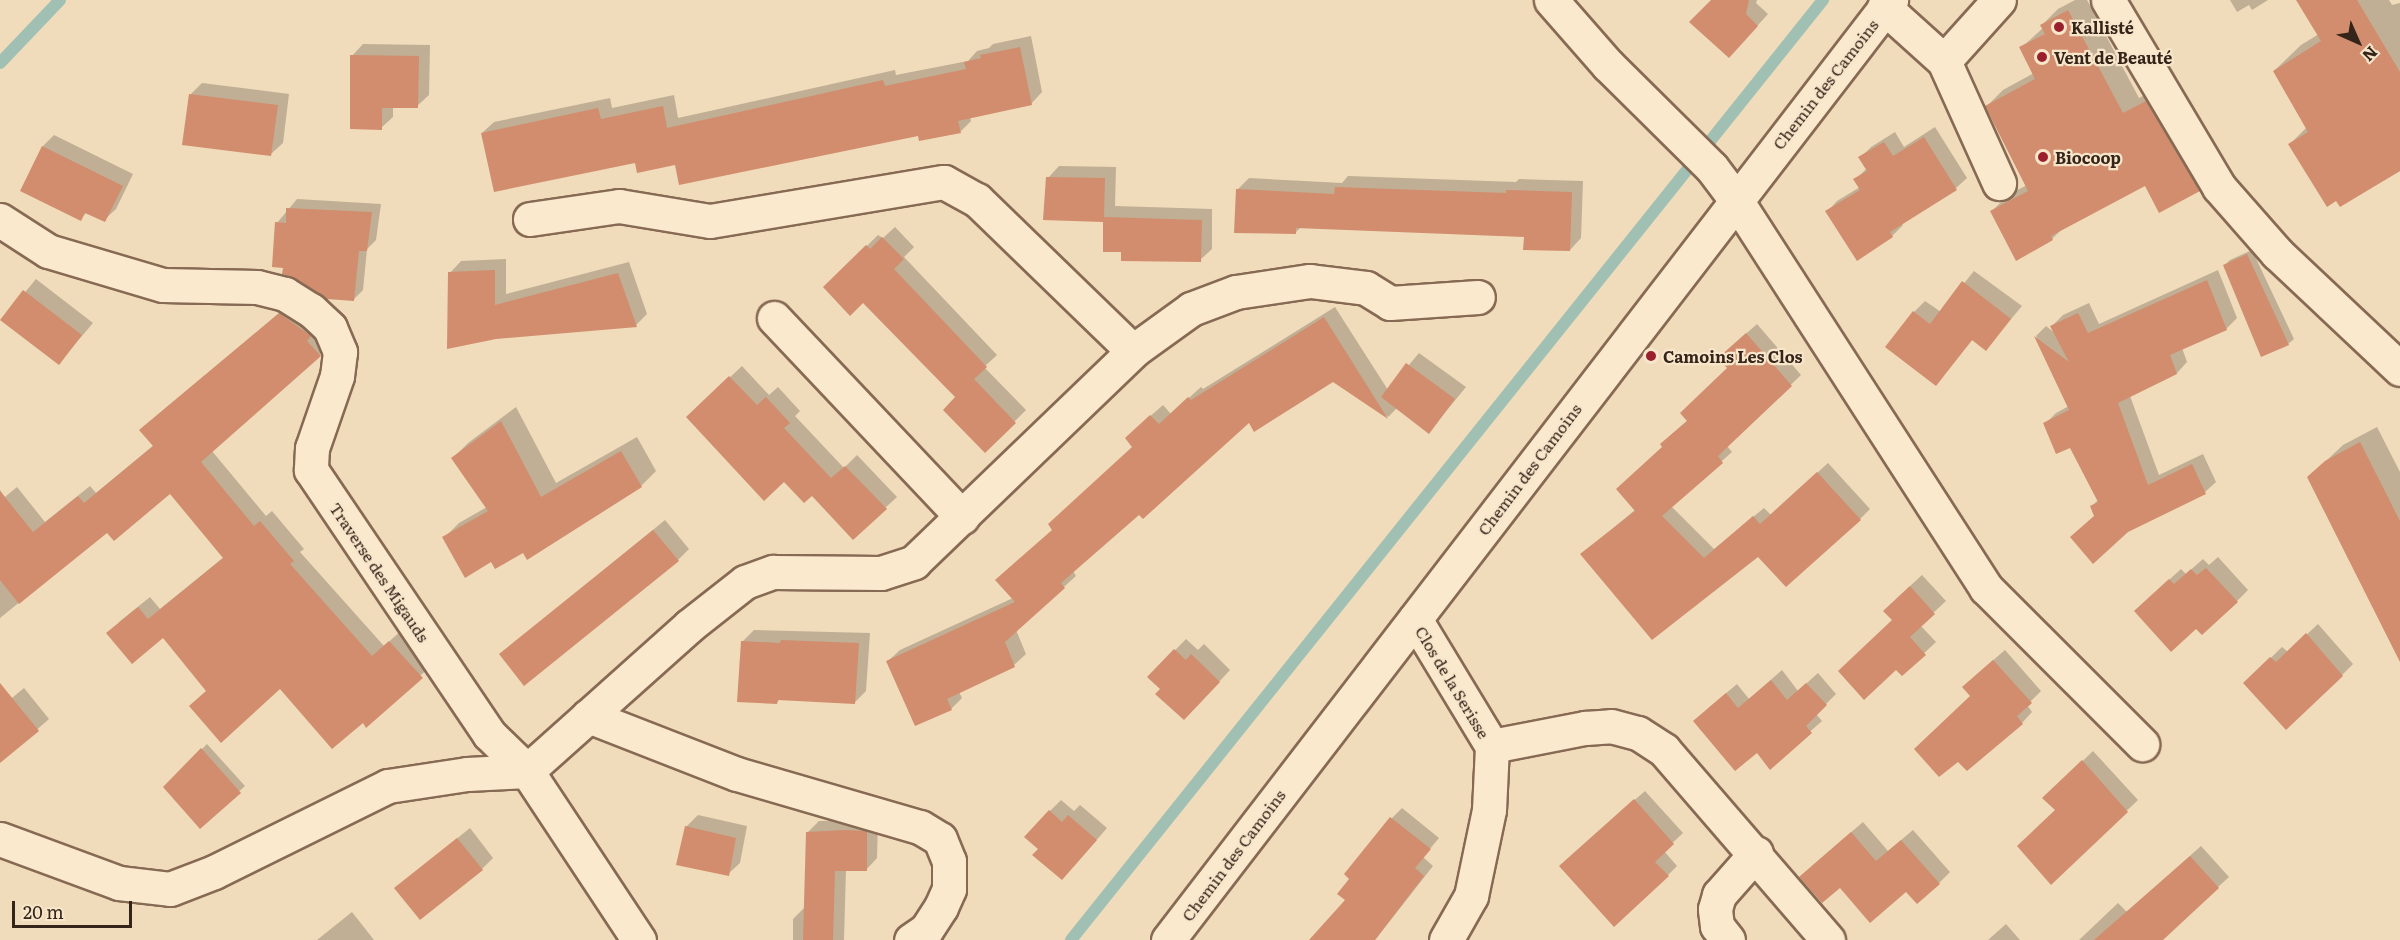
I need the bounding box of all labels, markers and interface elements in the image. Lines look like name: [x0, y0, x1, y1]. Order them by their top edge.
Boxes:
north arrow: [2328, 12, 2388, 72]
street label: Chemin des Camoins: [1768, 15, 1882, 153]
place label: Kallisté: [2071, 17, 2134, 37]
marker: Kallisté: [2052, 20, 2066, 34]
text: N: [2357, 41, 2384, 68]
place label: Vent de Beauté: [2054, 47, 2172, 67]
marker: Vent de Beauté: [2035, 50, 2049, 64]
place label: Biocoop: [2055, 147, 2121, 167]
marker: Biocoop: [2036, 150, 2050, 164]
place label: Camoins Les Clos: [1663, 346, 1803, 366]
marker: Camoins Les Clos: [1644, 349, 1658, 363]
street label: Chemin des Camoins: [1473, 399, 1585, 539]
street label: Traverse des Migauds: [326, 499, 434, 645]
street label: Clos de la Serisse: [1412, 622, 1494, 742]
street label: Chemin des Camoins: [1177, 785, 1289, 925]
scale bar: [15, 889, 135, 927]
text: 20 m: [23, 898, 64, 925]

